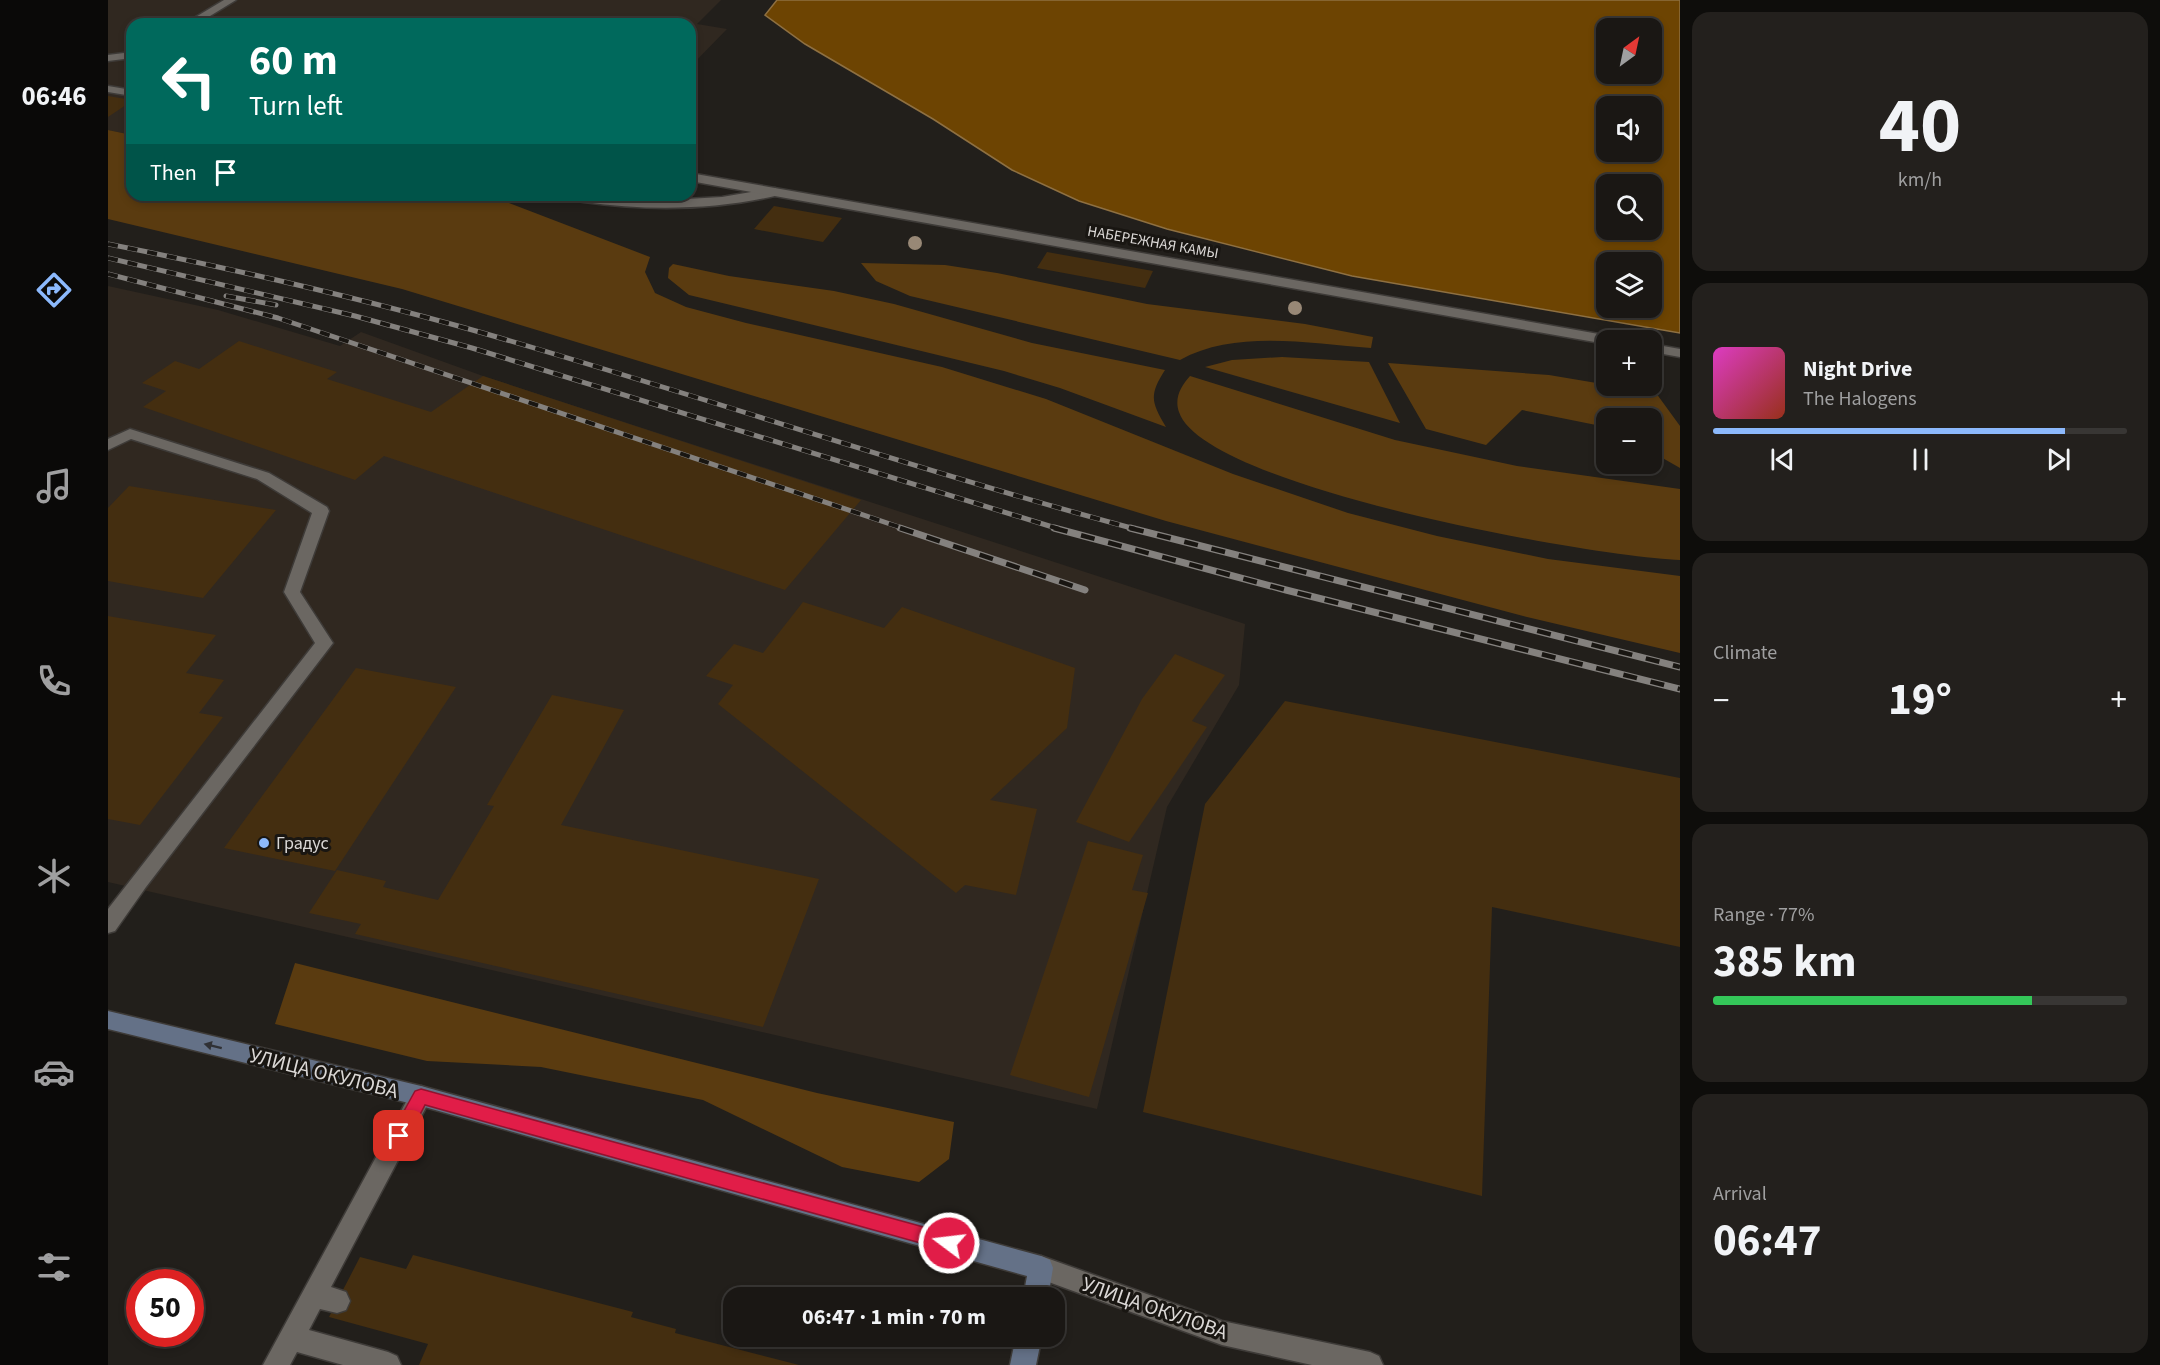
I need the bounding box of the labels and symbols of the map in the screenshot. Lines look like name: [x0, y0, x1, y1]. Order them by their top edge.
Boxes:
north arrow: [1596, 18, 1662, 84]
street label: НАБЕРЕЖНАЯ КАМЫ: [1086, 221, 1220, 264]
place label: Градус: [276, 831, 329, 856]
marker: Градус: [257, 836, 271, 850]
street label: УЛИЦА ОКУЛОВА: [247, 1040, 402, 1106]
one-way arrow: [204, 1041, 223, 1051]
pin: [373, 1110, 424, 1161]
position arrow: [917, 1211, 981, 1275]
speed limit sign: 50: [126, 1269, 204, 1347]
street label: УЛИЦА ОКУЛОВА: [1078, 1269, 1232, 1347]

